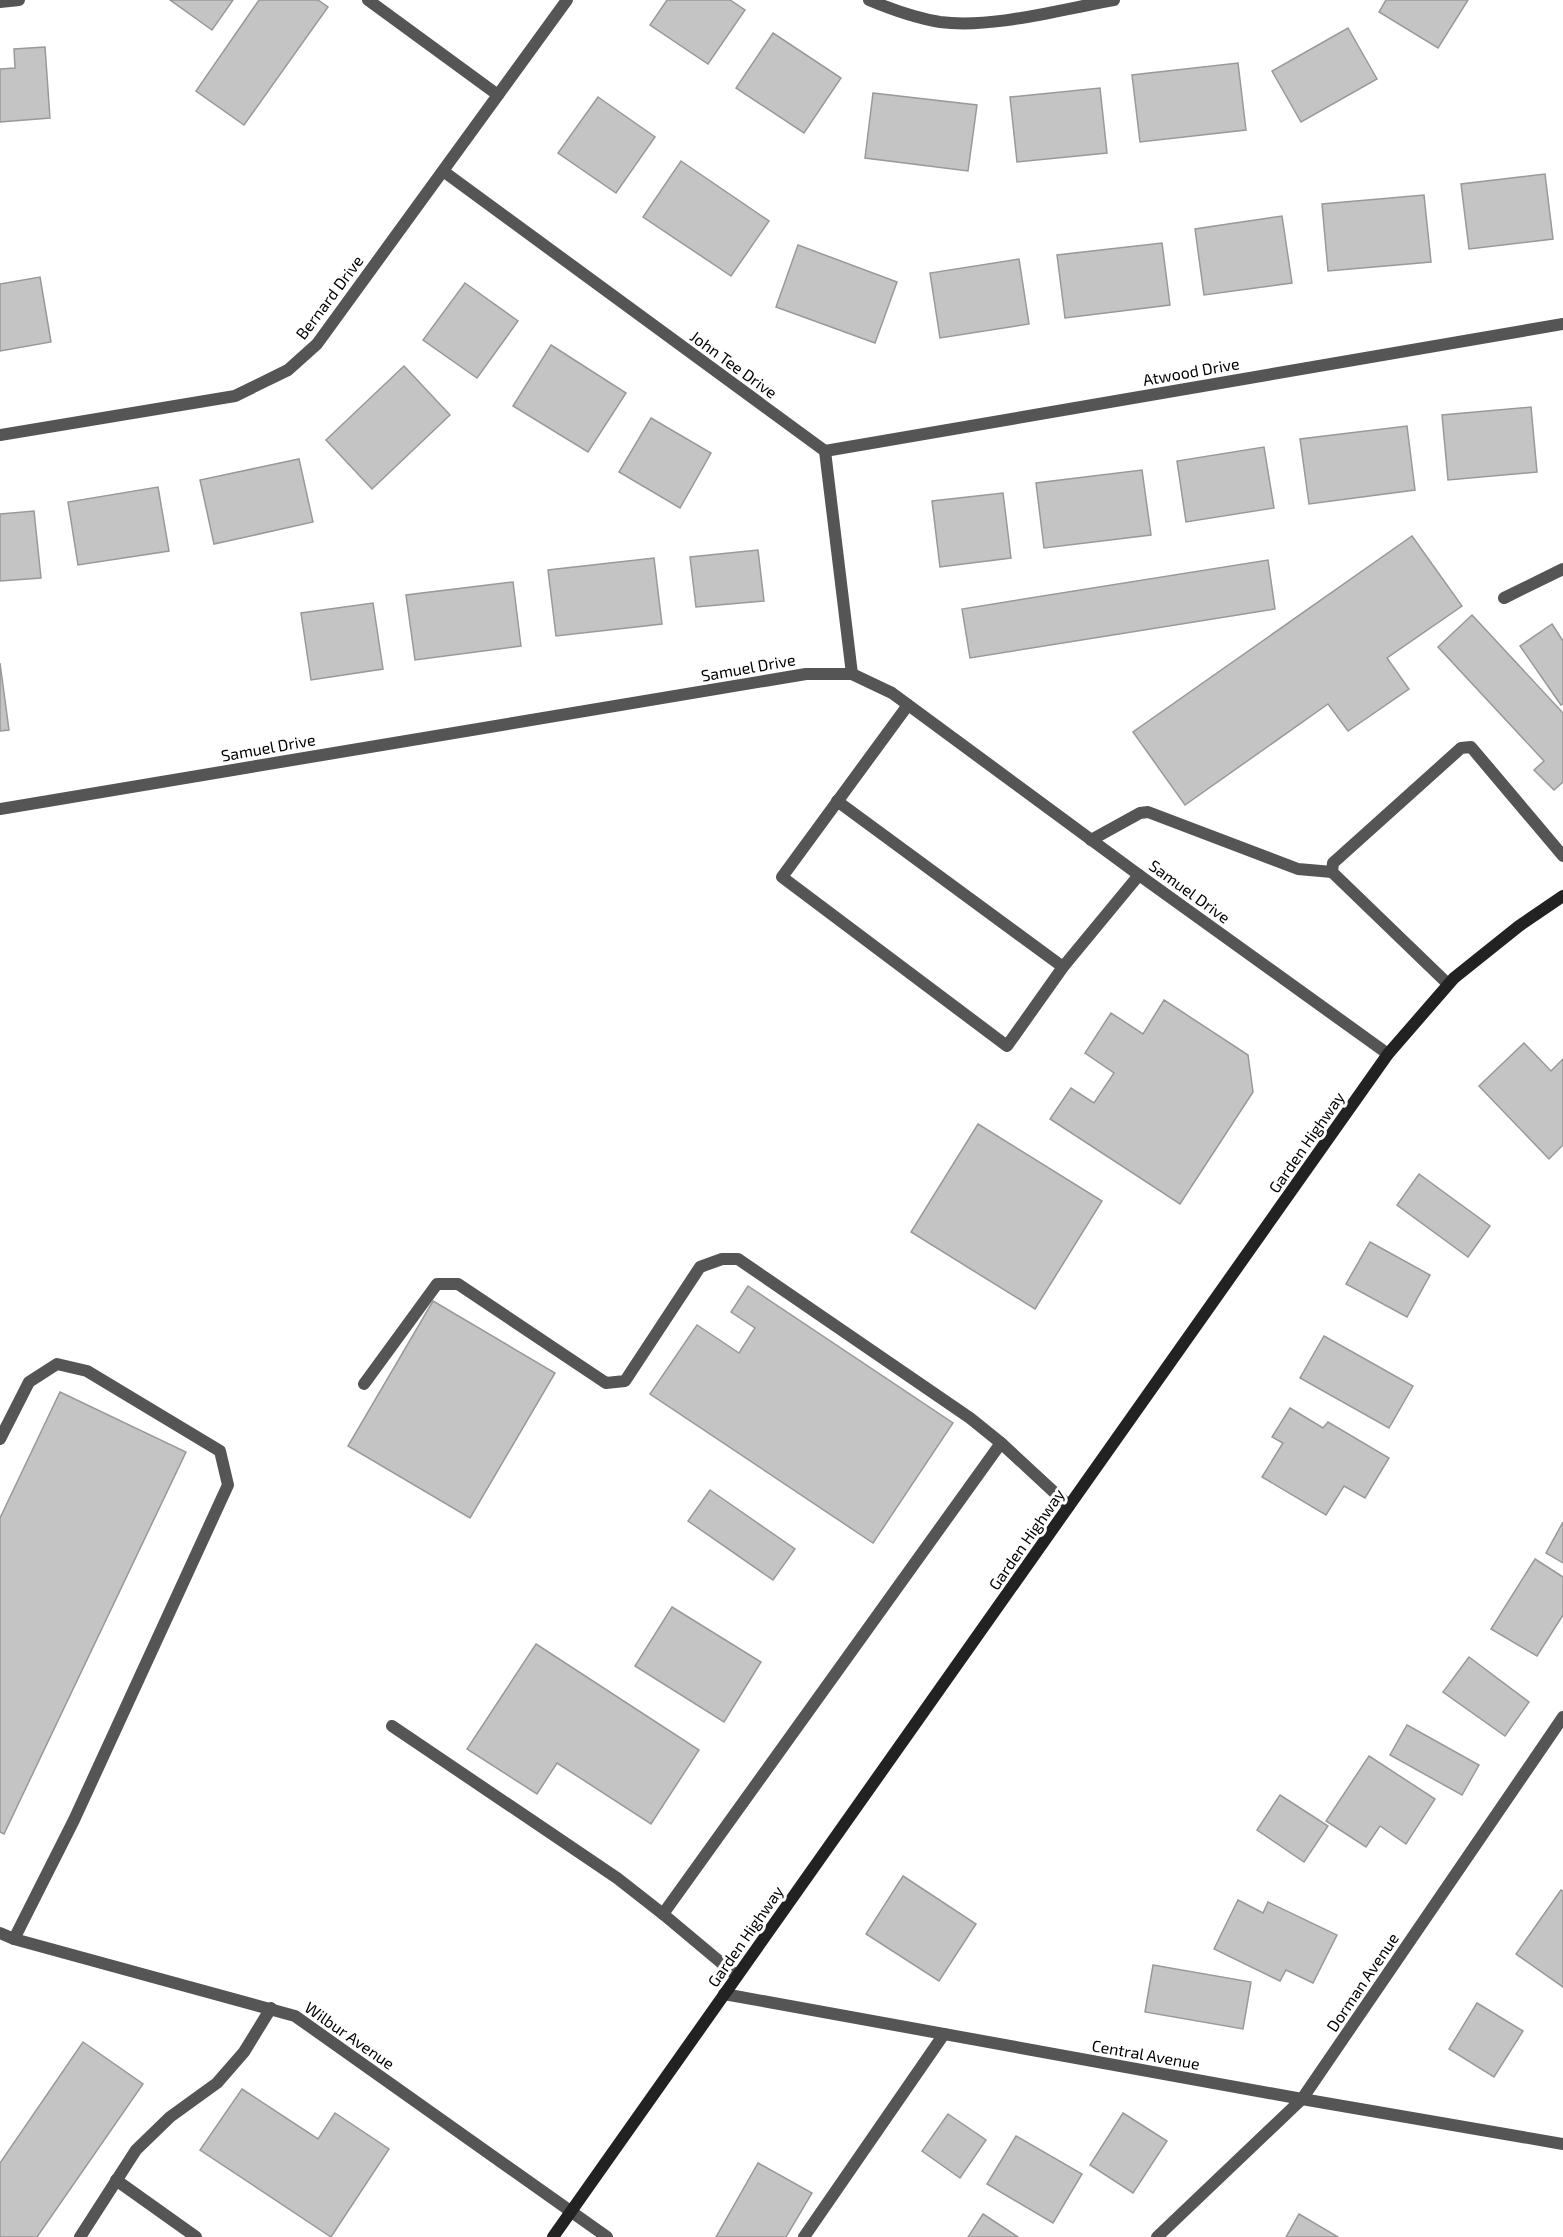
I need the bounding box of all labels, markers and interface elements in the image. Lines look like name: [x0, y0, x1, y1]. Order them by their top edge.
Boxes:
street label: Bernard Drive: [291, 251, 367, 343]
street label: John Tee Drive: [687, 326, 781, 402]
street label: Atwood Drive: [1141, 353, 1241, 389]
street label: Samuel Drive: [699, 649, 797, 685]
street label: Samuel Drive: [219, 729, 317, 765]
street label: Samuel Drive: [1146, 855, 1234, 927]
street label: Garden Highway: [1264, 1087, 1348, 1196]
street label: Garden Highway: [984, 1484, 1068, 1593]
street label: Garden Highway: [703, 1881, 787, 1990]
street label: Dorman Avenue: [1322, 1929, 1402, 2035]
street label: Wilbur Avenue: [302, 1997, 398, 2073]
street label: Central Avenue: [1090, 2035, 1202, 2073]

